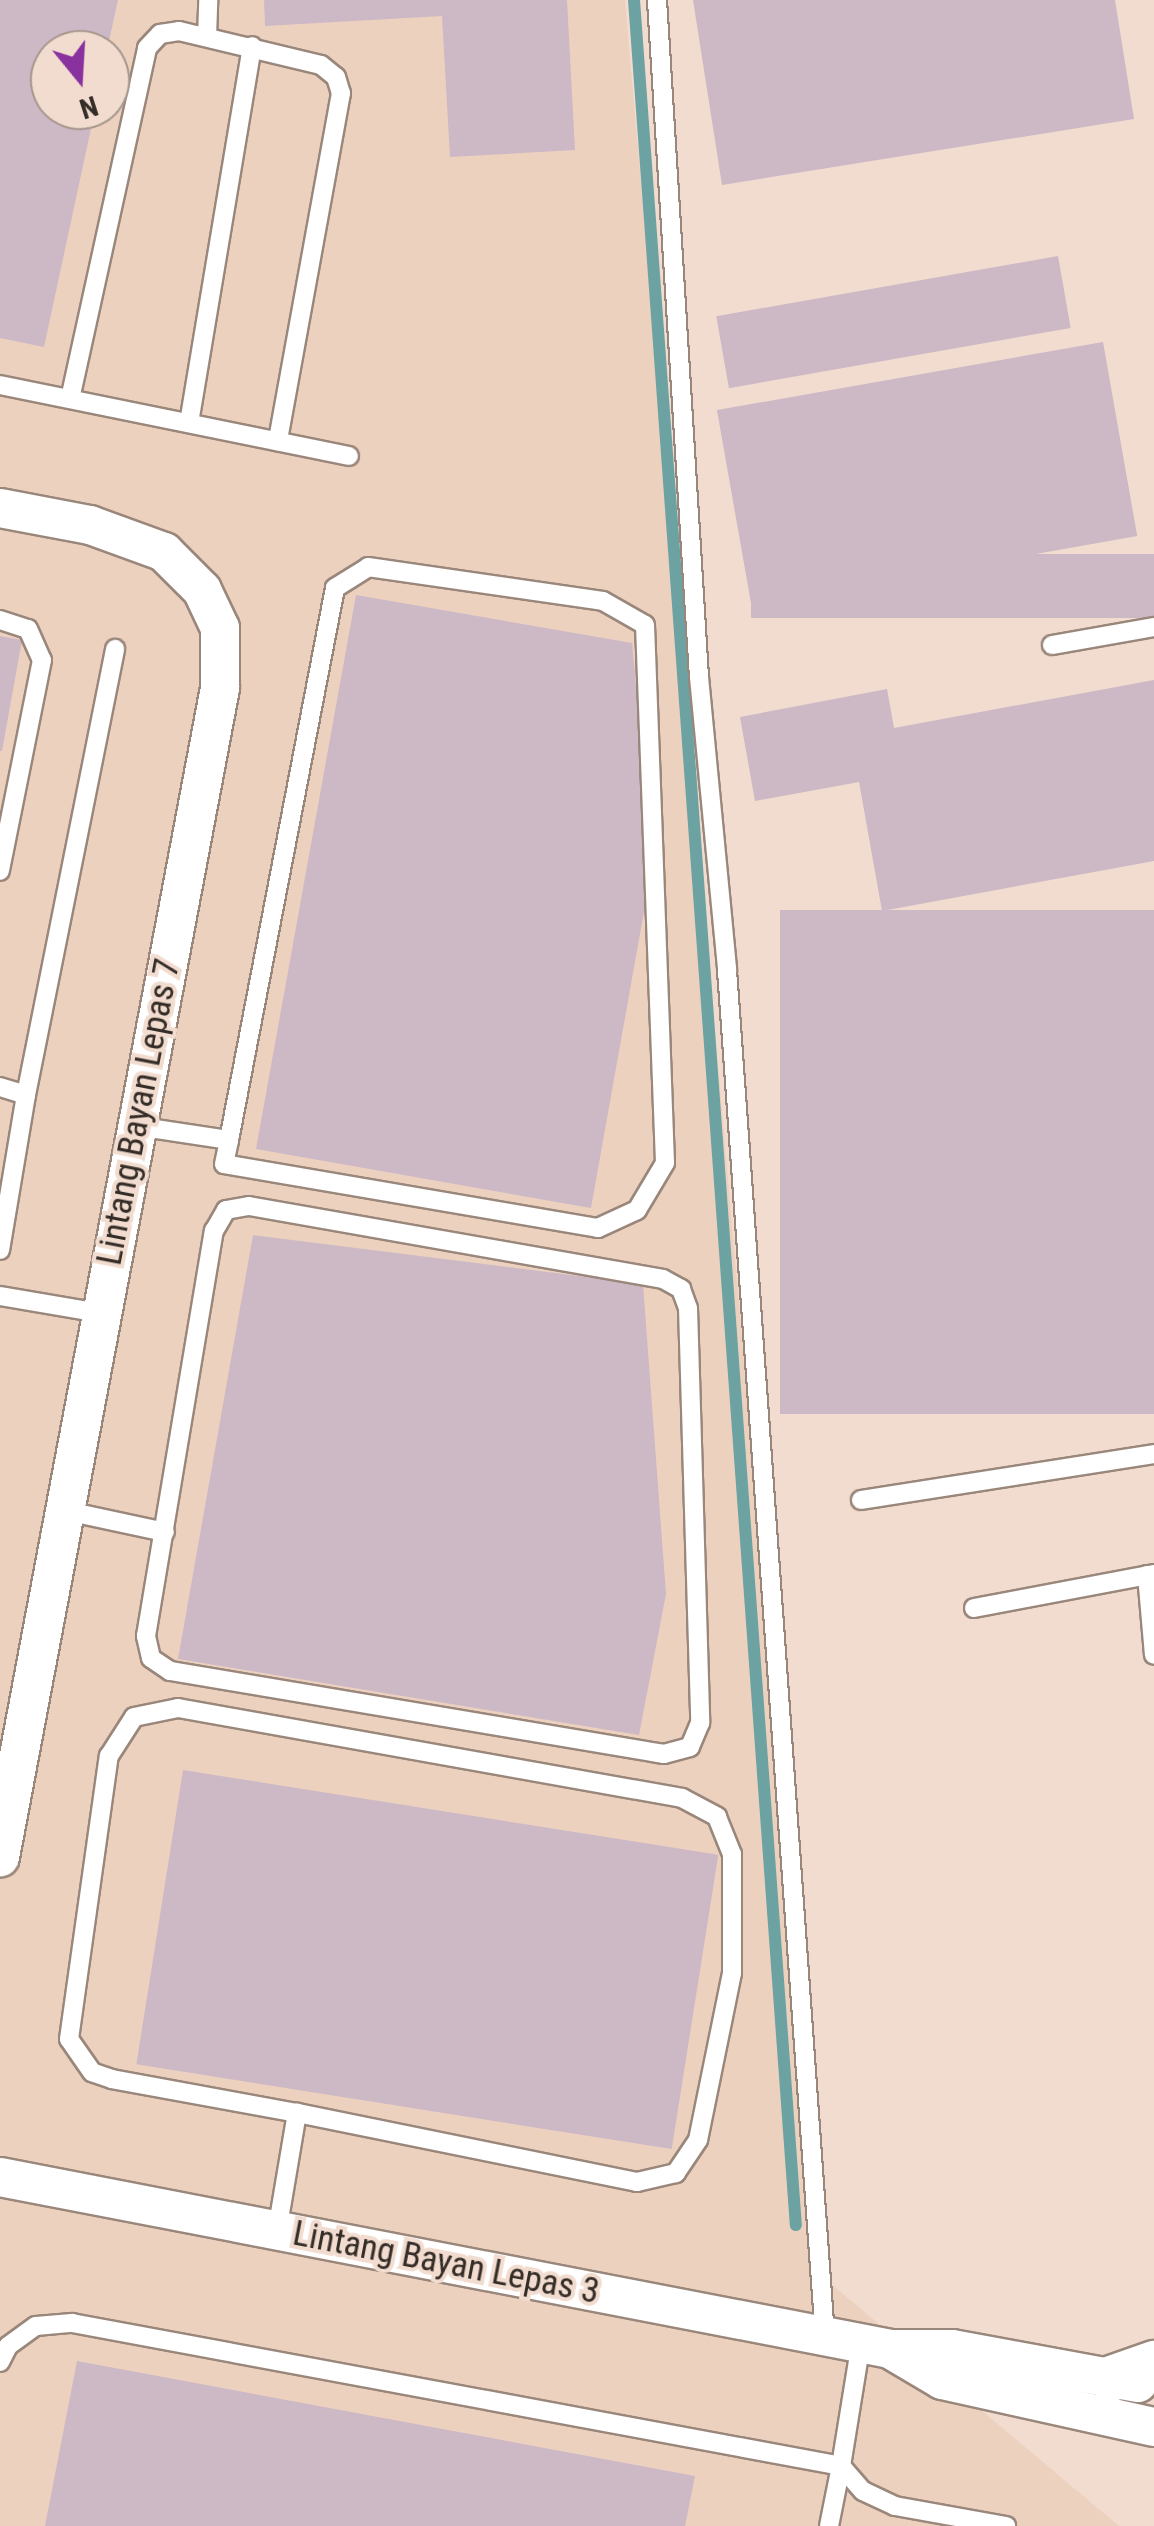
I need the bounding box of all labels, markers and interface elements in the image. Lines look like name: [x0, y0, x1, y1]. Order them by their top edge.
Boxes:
north arrow: [30, 30, 130, 130]
text: N: [76, 89, 102, 125]
street label: Lintang Bayan Lepas 7: [89, 955, 189, 1269]
street label: Lintang Bayan Lepas 3: [289, 2213, 603, 2313]

